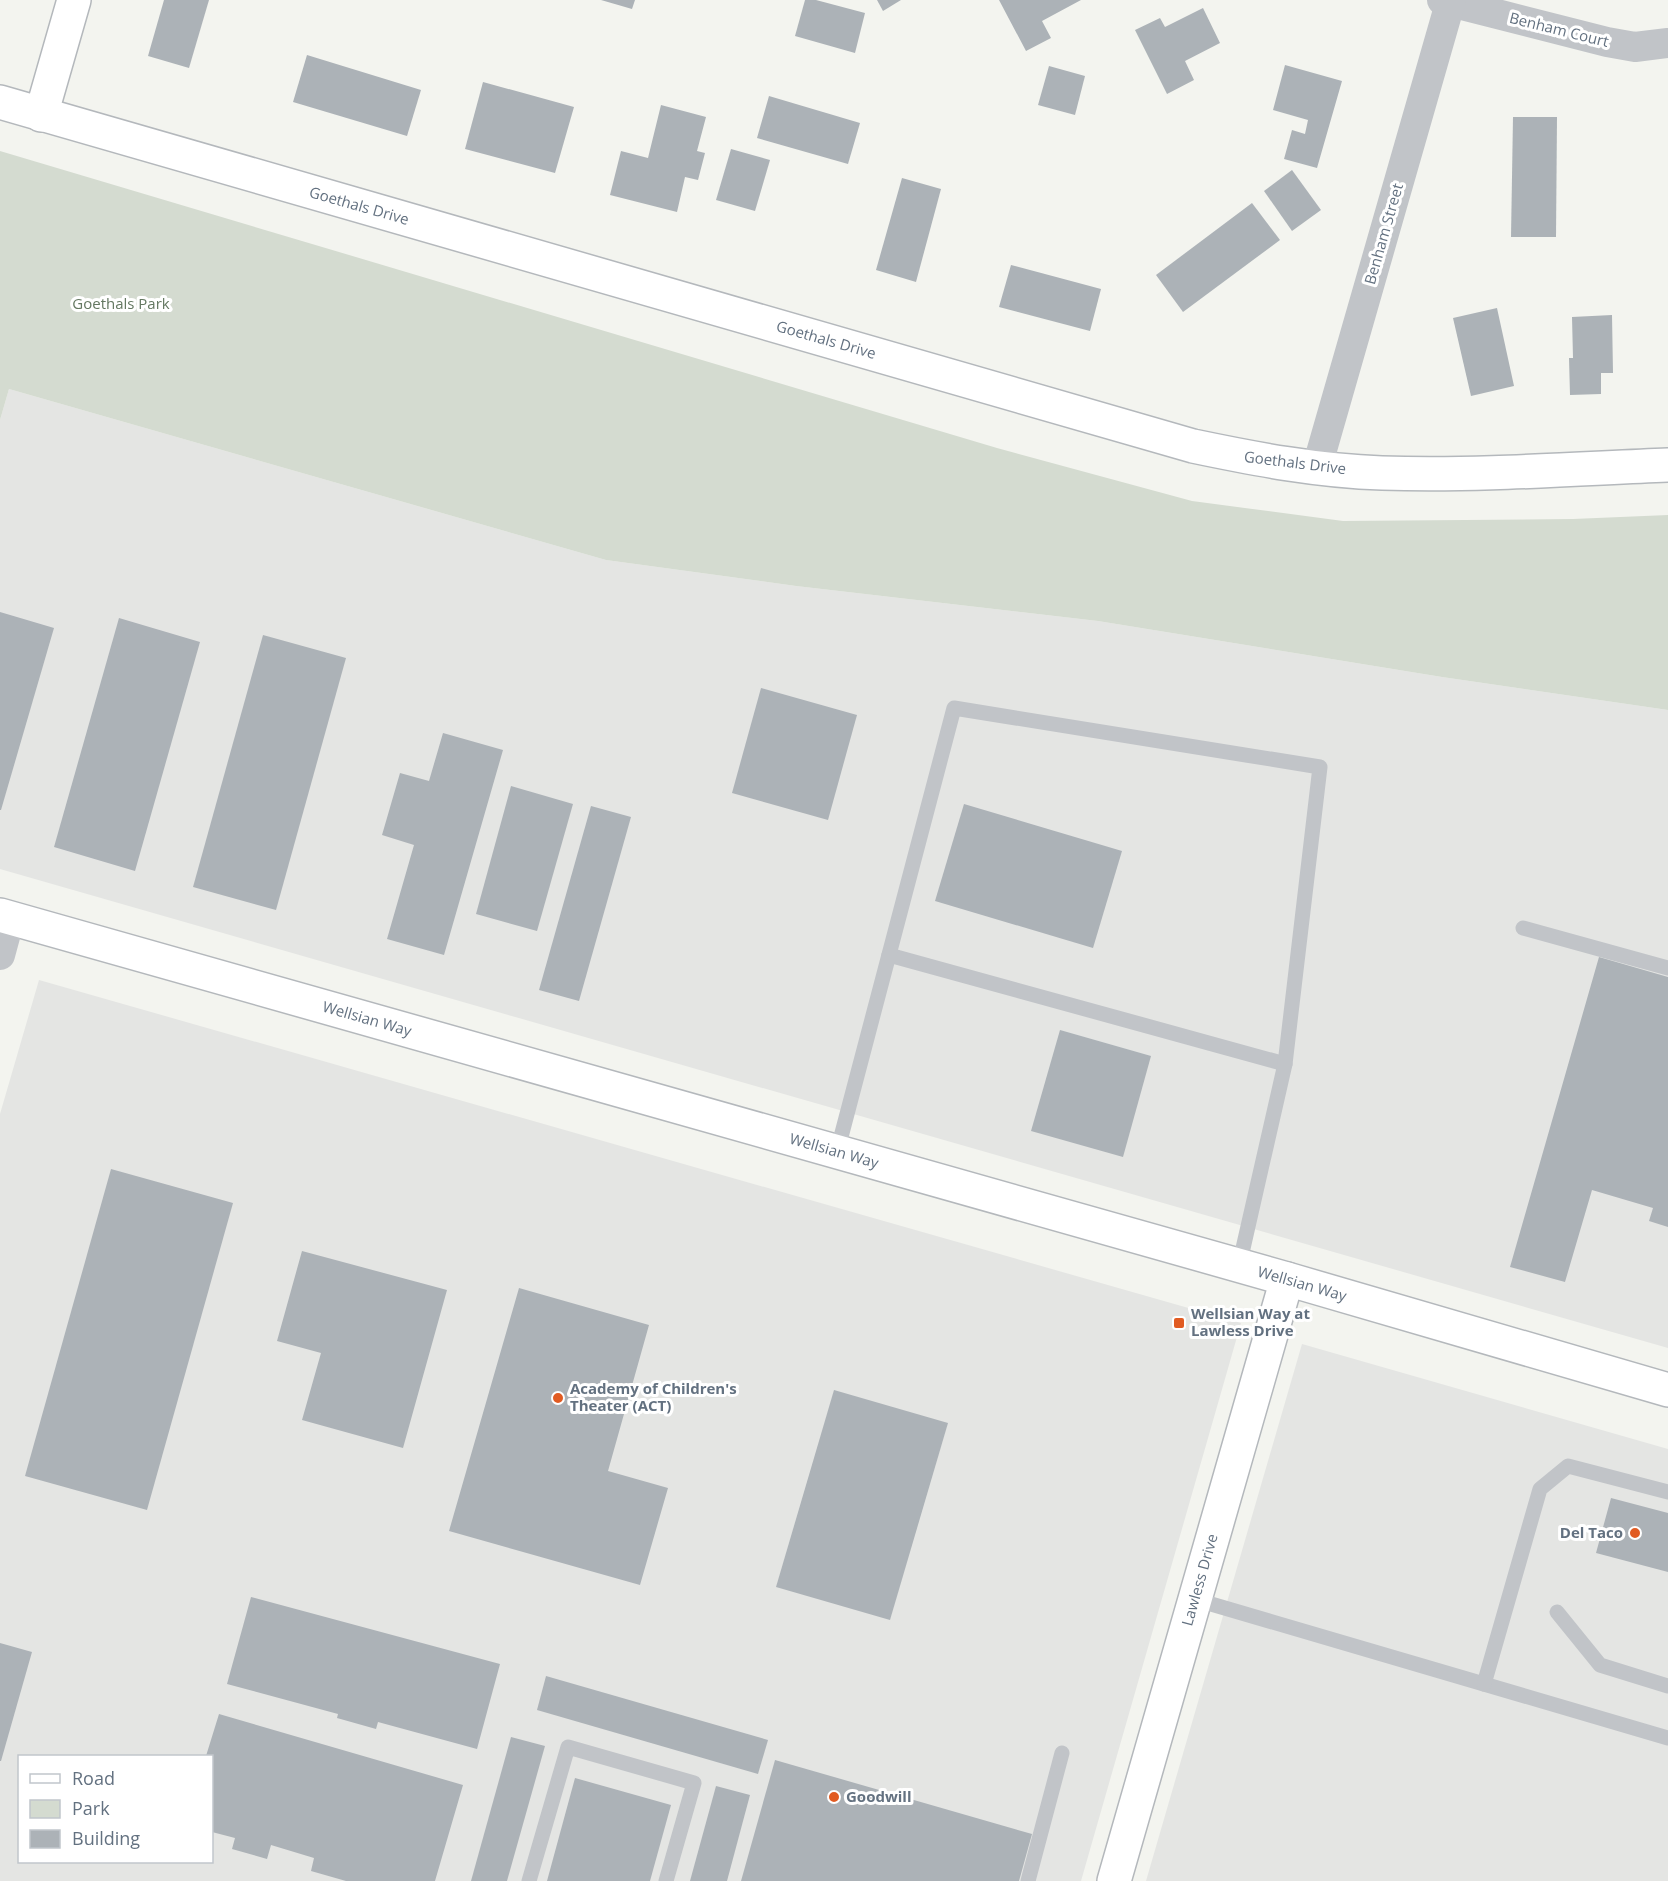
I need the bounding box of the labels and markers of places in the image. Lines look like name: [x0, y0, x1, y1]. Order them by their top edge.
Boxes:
place label: Wellsian Way at Lawless Drive: [1191, 1303, 1310, 1340]
marker: Wellsian Way at Lawless Drive: [1172, 1316, 1186, 1330]
place label: Academy of Children's Theater (ACT): [570, 1378, 737, 1415]
marker: Academy of Children's Theater (ACT): [551, 1391, 565, 1405]
place label: Del Taco: [1560, 1522, 1623, 1542]
marker: Del Taco: [1628, 1526, 1642, 1540]
place label: Goodwill: [846, 1786, 912, 1806]
marker: Goodwill: [827, 1790, 841, 1804]

